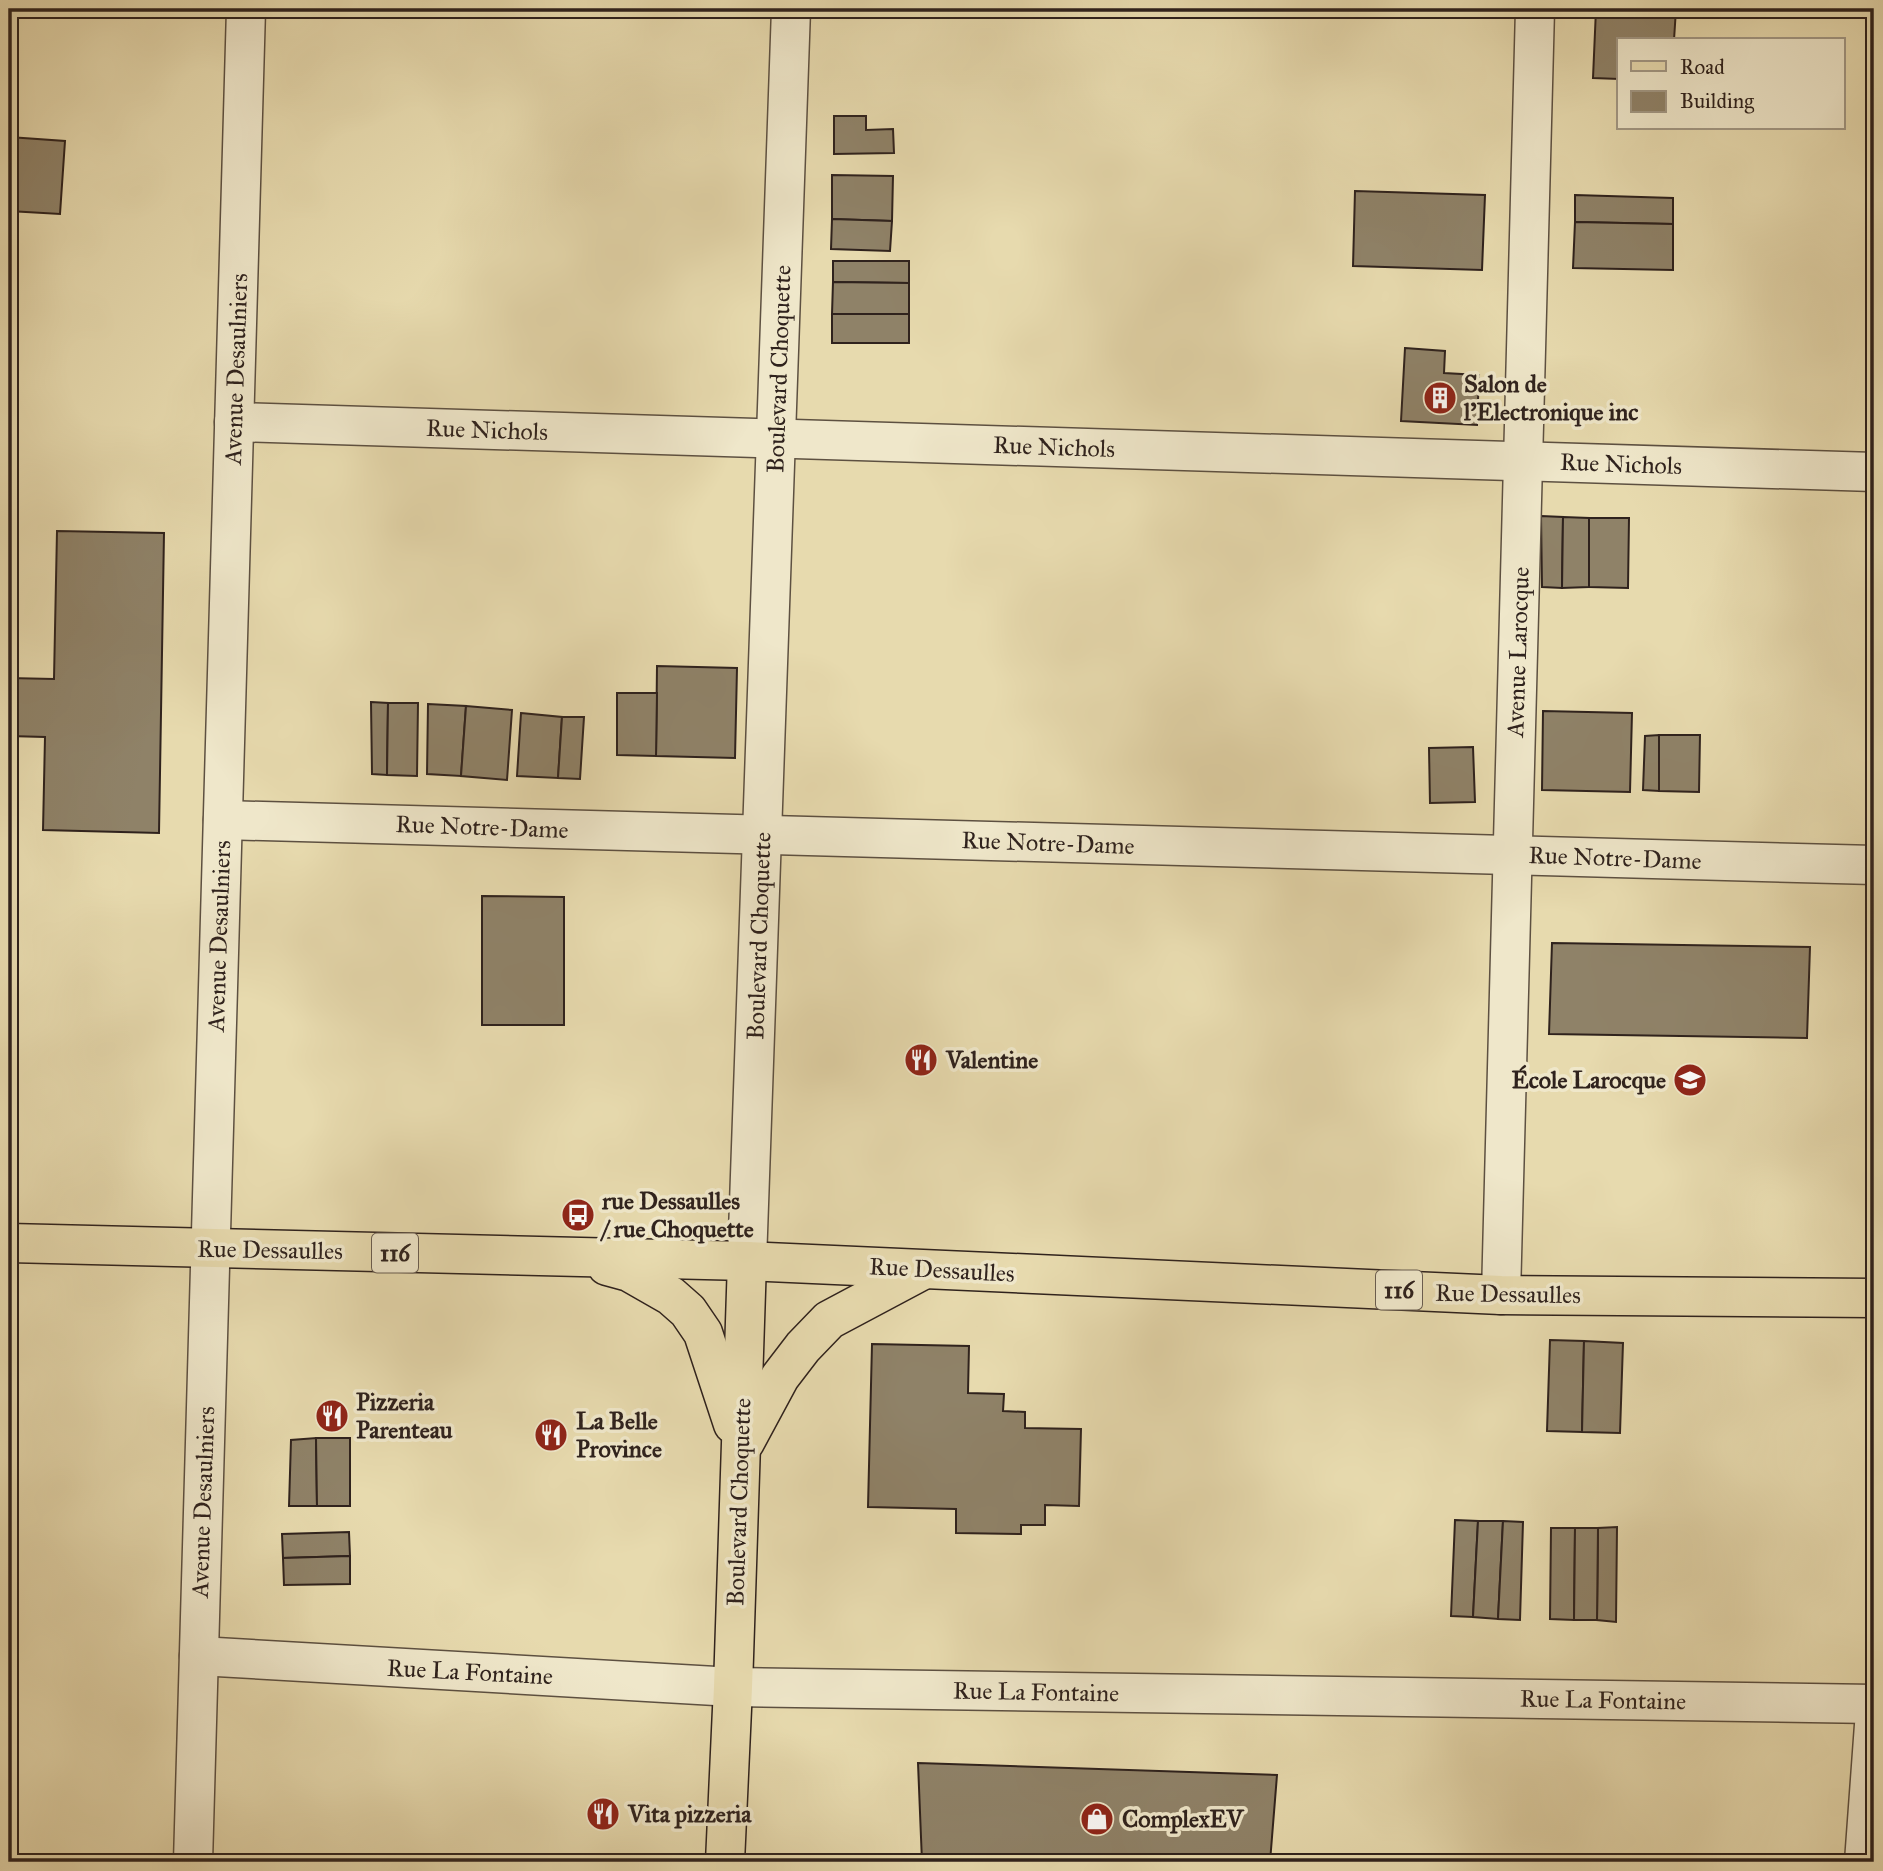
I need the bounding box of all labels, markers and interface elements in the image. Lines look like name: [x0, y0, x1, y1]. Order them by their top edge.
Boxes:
legend: [1617, 38, 1844, 130]
text: Road: [1680, 54, 1725, 80]
text: Building: [1680, 88, 1754, 114]
street label: Boulevard Choquette: [760, 264, 798, 473]
street label: Avenue Desaulniers: [218, 273, 254, 466]
place label: Salon de l'Electronique inc: [1463, 369, 1638, 427]
building icon: Salon de l'Electronique inc: [1421, 379, 1459, 417]
street label: Rue Nichols: [425, 413, 549, 447]
street label: Rue Nichols: [992, 430, 1116, 464]
street label: Rue Nichols: [1559, 447, 1683, 481]
street label: Avenue Larocque: [1500, 566, 1536, 739]
street label: Rue Notre-Dame: [395, 809, 569, 845]
street label: Rue Notre-Dame: [961, 825, 1135, 861]
street label: Boulevard Choquette: [740, 831, 778, 1040]
street label: Avenue Desaulniers: [201, 840, 237, 1033]
street label: Rue Notre-Dame: [1528, 840, 1702, 876]
restaurant icon: Valentine: [902, 1041, 940, 1079]
place label: Valentine: [945, 1045, 1038, 1075]
school or university icon: École Larocque: [1671, 1061, 1709, 1099]
place label: École Larocque: [1512, 1064, 1666, 1095]
place label: rue Dessaulles / rue Choquette: [600, 1186, 754, 1244]
bus stop icon: rue Dessaulles / rue Choquette: [559, 1196, 597, 1234]
street label: Rue Dessaulles: [197, 1234, 343, 1266]
road number: 116: [372, 1234, 418, 1272]
street label: Rue Dessaulles: [868, 1251, 1016, 1289]
road number: 116: [1376, 1270, 1422, 1310]
street label: Rue Dessaulles: [1435, 1278, 1581, 1310]
place label: Pizzeria Parenteau: [356, 1387, 453, 1445]
restaurant icon: Pizzeria Parenteau: [313, 1397, 351, 1435]
street label: Boulevard Choquette: [720, 1397, 758, 1606]
street label: Avenue Desaulniers: [185, 1406, 221, 1599]
place label: La Belle Province: [576, 1406, 662, 1464]
restaurant icon: La Belle Province: [532, 1416, 570, 1454]
street label: Rue La Fontaine: [386, 1653, 554, 1691]
street label: Rue La Fontaine: [953, 1676, 1119, 1708]
street label: Rue La Fontaine: [1520, 1684, 1686, 1716]
restaurant icon: Vita pizzeria: [584, 1795, 622, 1833]
place label: Vita pizzeria: [627, 1799, 752, 1829]
shop icon: ComplexEV: [1078, 1800, 1116, 1838]
place label: ComplexEV: [1122, 1804, 1245, 1834]

